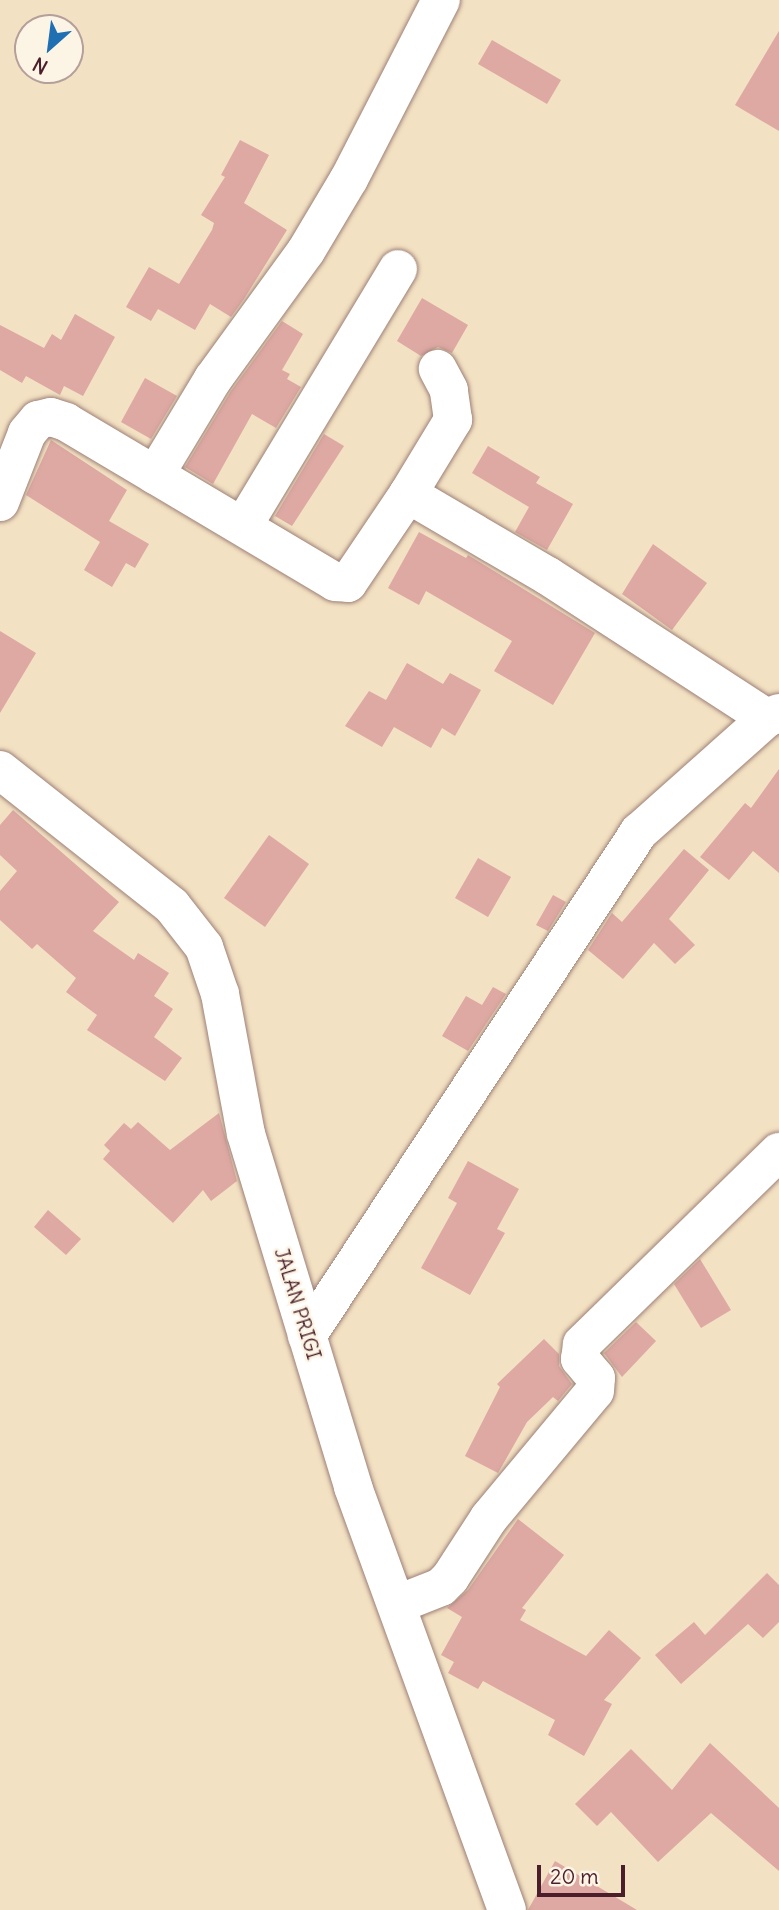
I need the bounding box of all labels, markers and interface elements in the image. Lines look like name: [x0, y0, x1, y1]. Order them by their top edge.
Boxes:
north arrow: [14, 14, 84, 84]
text: N: [29, 52, 52, 79]
street label: JALAN PRIGI: [269, 1245, 325, 1363]
scale bar: [541, 1850, 628, 1894]
text: 20 m: [550, 1863, 599, 1890]

